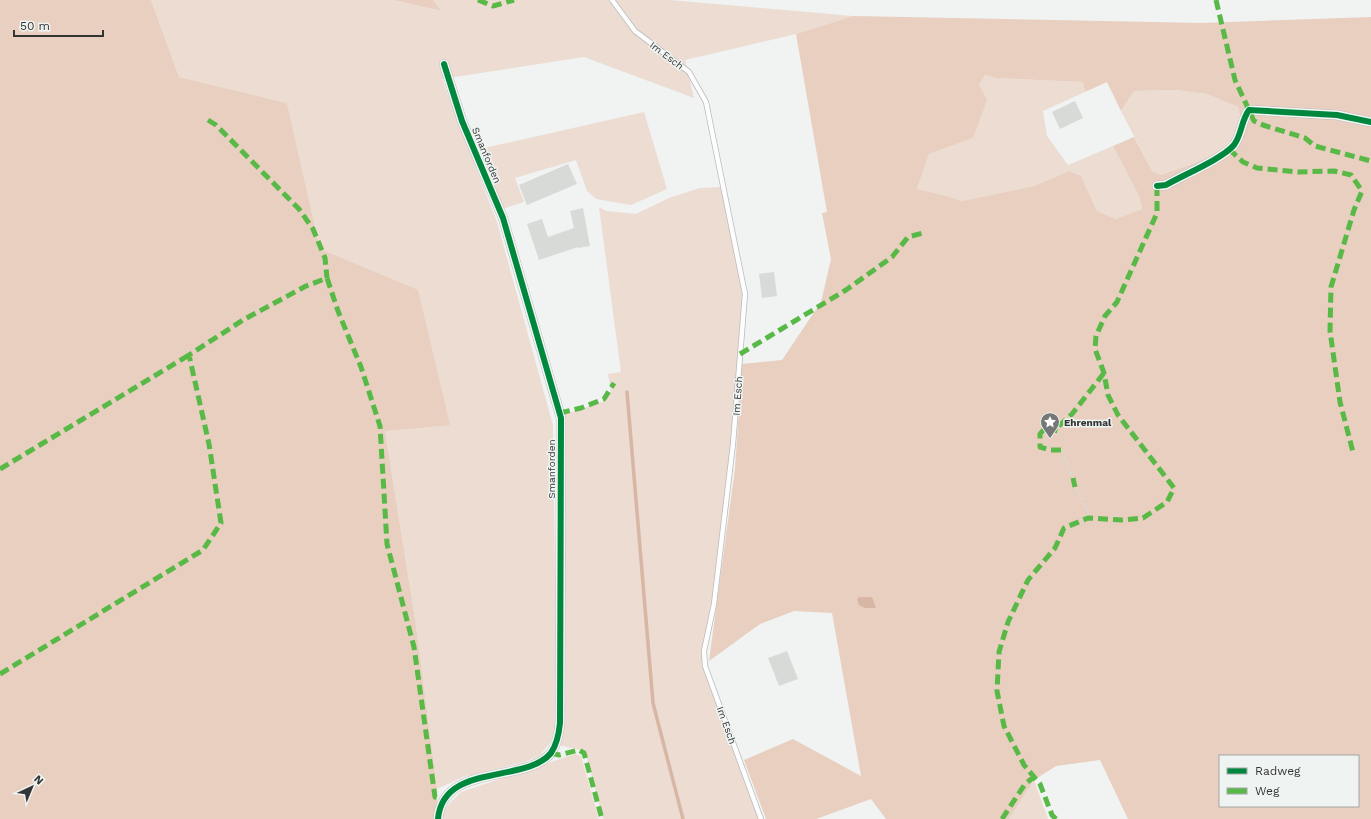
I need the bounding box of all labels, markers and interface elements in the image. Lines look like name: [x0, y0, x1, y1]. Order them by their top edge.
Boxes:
scale bar: [14, 12, 103, 38]
text: 50 m: [20, 19, 50, 33]
street label: Im Esch: [648, 39, 686, 72]
street label: Smanforden: [470, 126, 503, 185]
street label: Im Esch: [731, 376, 744, 416]
place icon: Ehrenmal: [1039, 411, 1061, 439]
place label: Ehrenmal: [1064, 417, 1112, 428]
street label: Smanforden: [546, 439, 557, 499]
street label: Im Esch: [715, 705, 738, 746]
legend: [1219, 755, 1359, 807]
text: Radweg: [1255, 764, 1301, 778]
north arrow: [12, 767, 52, 807]
text: N: [31, 773, 46, 788]
text: Weg: [1255, 784, 1280, 798]

